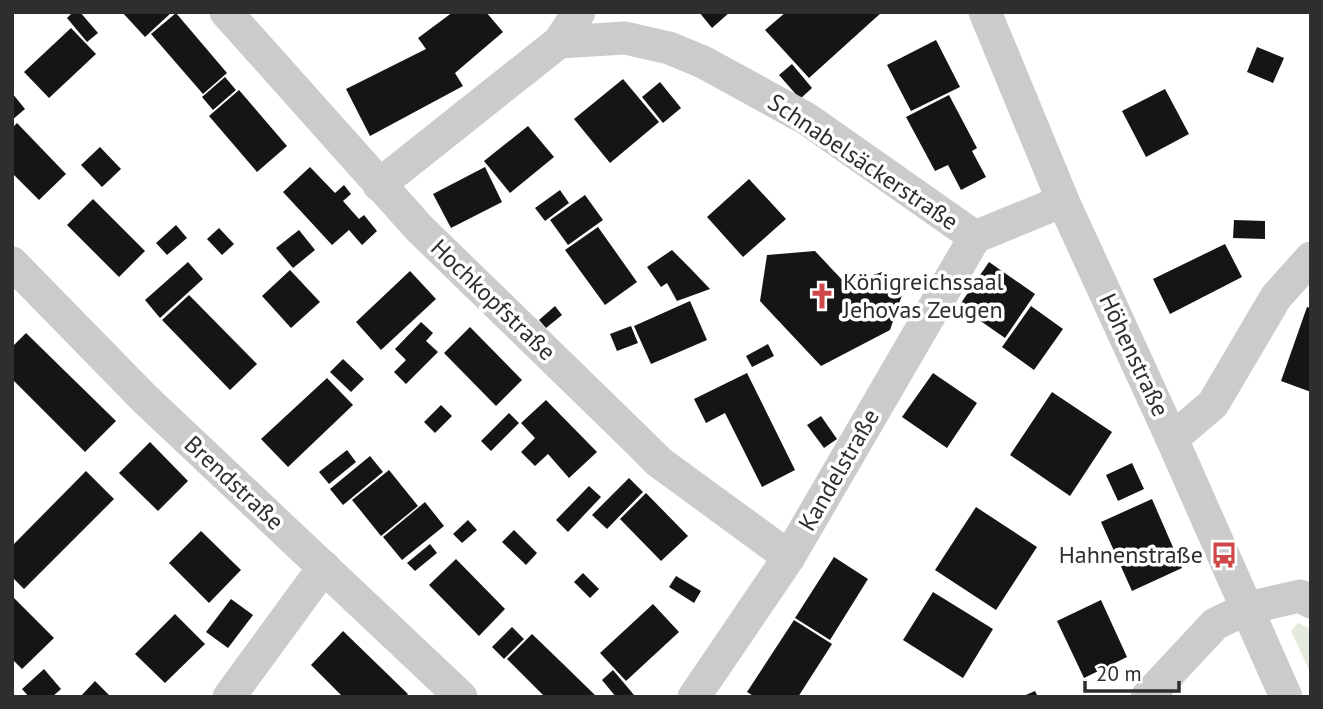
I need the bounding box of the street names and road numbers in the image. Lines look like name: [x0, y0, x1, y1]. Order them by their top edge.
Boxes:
street label: Schnabelsäckerstraße: [762, 86, 964, 237]
street label: Hochkopfstraße: [424, 232, 562, 367]
street label: Höhenstraße: [1092, 288, 1176, 421]
street label: Kandelstraße: [791, 403, 886, 536]
street label: Brendstraße: [178, 429, 291, 537]

